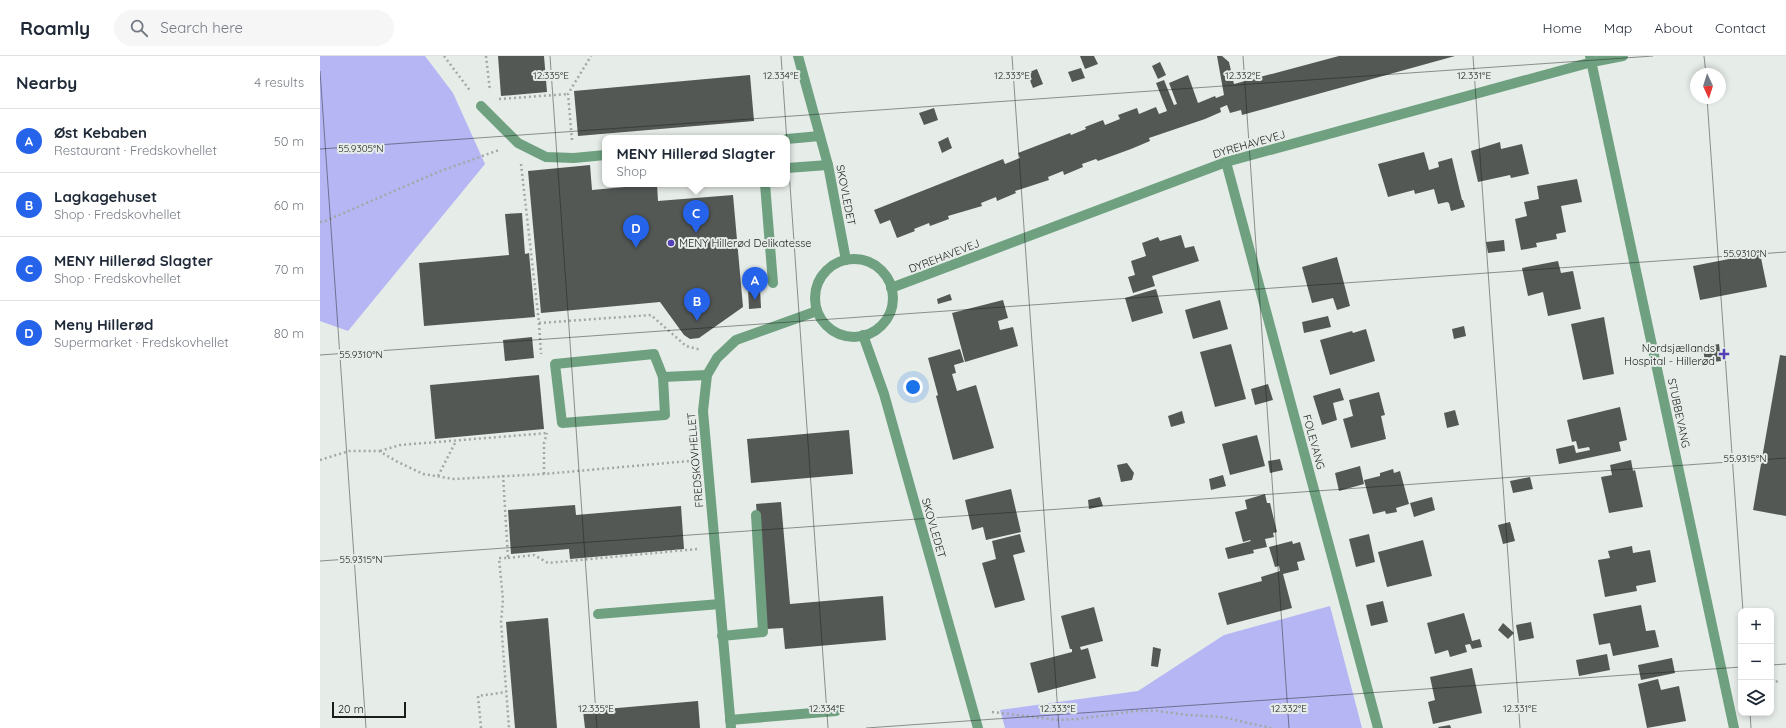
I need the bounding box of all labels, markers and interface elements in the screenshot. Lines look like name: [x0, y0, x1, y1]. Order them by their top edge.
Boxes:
search box: [114, 10, 394, 46]
text: Roamly: [20, 16, 90, 40]
icon: search: [128, 17, 150, 39]
text: Search here: [160, 18, 243, 37]
text: Home: [1543, 19, 1582, 37]
text: Map: [1604, 19, 1632, 37]
text: About: [1654, 19, 1693, 37]
text: Contact: [1715, 19, 1766, 37]
north arrow: [1690, 68, 1726, 104]
text: 12.335°E: [533, 69, 569, 82]
text: 12.334°E: [763, 69, 799, 82]
text: 12.333°E: [994, 69, 1030, 82]
text: 12.332°E: [1225, 69, 1261, 82]
text: 12.331°E: [1457, 69, 1491, 82]
text: Nearby: [16, 72, 77, 93]
text: 4 results: [254, 74, 304, 90]
text: Øst Kebaben: [54, 123, 147, 142]
street label: DYREHAVEVEJ: [1211, 127, 1287, 161]
text: A: [25, 133, 33, 149]
text: 50 m: [274, 133, 304, 149]
popup: [602, 135, 790, 187]
text: Restaurant · Fredskovhellet: [54, 142, 217, 158]
text: 55.9305°N: [338, 142, 384, 155]
text: MENY Hillerød Slagter: [616, 144, 776, 163]
text: Shop: [616, 163, 647, 179]
street label: SKOVLEDET: [833, 163, 859, 227]
text: Lagkagehuset: [54, 187, 157, 206]
text: B: [25, 197, 33, 213]
text: 60 m: [274, 197, 304, 213]
pin: C: [683, 200, 709, 233]
text: Shop · Fredskovhellet: [54, 206, 181, 222]
pin: D: [623, 215, 649, 248]
place label: MENY Hillerød Delikatesse: [679, 236, 812, 250]
street label: DYREHAVEVEJ: [907, 236, 981, 276]
marker: MENY Hillerød Delikatesse: [666, 238, 676, 248]
text: 55.9310°N: [1723, 247, 1767, 260]
text: MENY Hillerød Slagter: [54, 251, 213, 270]
text: C: [25, 261, 33, 277]
text: 70 m: [274, 261, 304, 277]
pin: A: [742, 267, 768, 300]
text: Shop · Fredskovhellet: [54, 270, 181, 286]
pin: B: [684, 288, 710, 321]
text: Meny Hillerød: [54, 315, 153, 334]
text: D: [24, 325, 34, 341]
text: 80 m: [274, 325, 304, 341]
text: Supermarket · Fredskovhellet: [54, 334, 229, 350]
place label: Nordsjællands Hospital - Hillerød: [1624, 341, 1715, 368]
text: 55.9310°N: [339, 348, 383, 361]
marker: Nordsjællands Hospital - Hillerød: [1718, 348, 1730, 360]
your location: [903, 377, 923, 397]
street label: STUBBEVANG: [1665, 377, 1693, 449]
street label: FREDSKOVHELLET: [684, 412, 706, 508]
street label: FOLEVANG: [1300, 413, 1328, 471]
text: 55.9315°N: [1723, 452, 1767, 465]
street label: SKOVLEDET: [919, 496, 949, 560]
text: 55.9315°N: [339, 553, 383, 566]
map controls: [1738, 608, 1774, 716]
button: +: [1738, 608, 1774, 644]
button: −: [1738, 644, 1774, 680]
button: layers: [1738, 680, 1774, 716]
scale bar: [332, 700, 406, 719]
text: 20 m: [338, 702, 364, 716]
text: 12.335°E: [578, 702, 614, 715]
text: 12.334°E: [809, 702, 845, 715]
text: 12.333°E: [1040, 702, 1076, 715]
text: 12.332°E: [1271, 702, 1307, 715]
text: 12.331°E: [1503, 702, 1537, 715]

